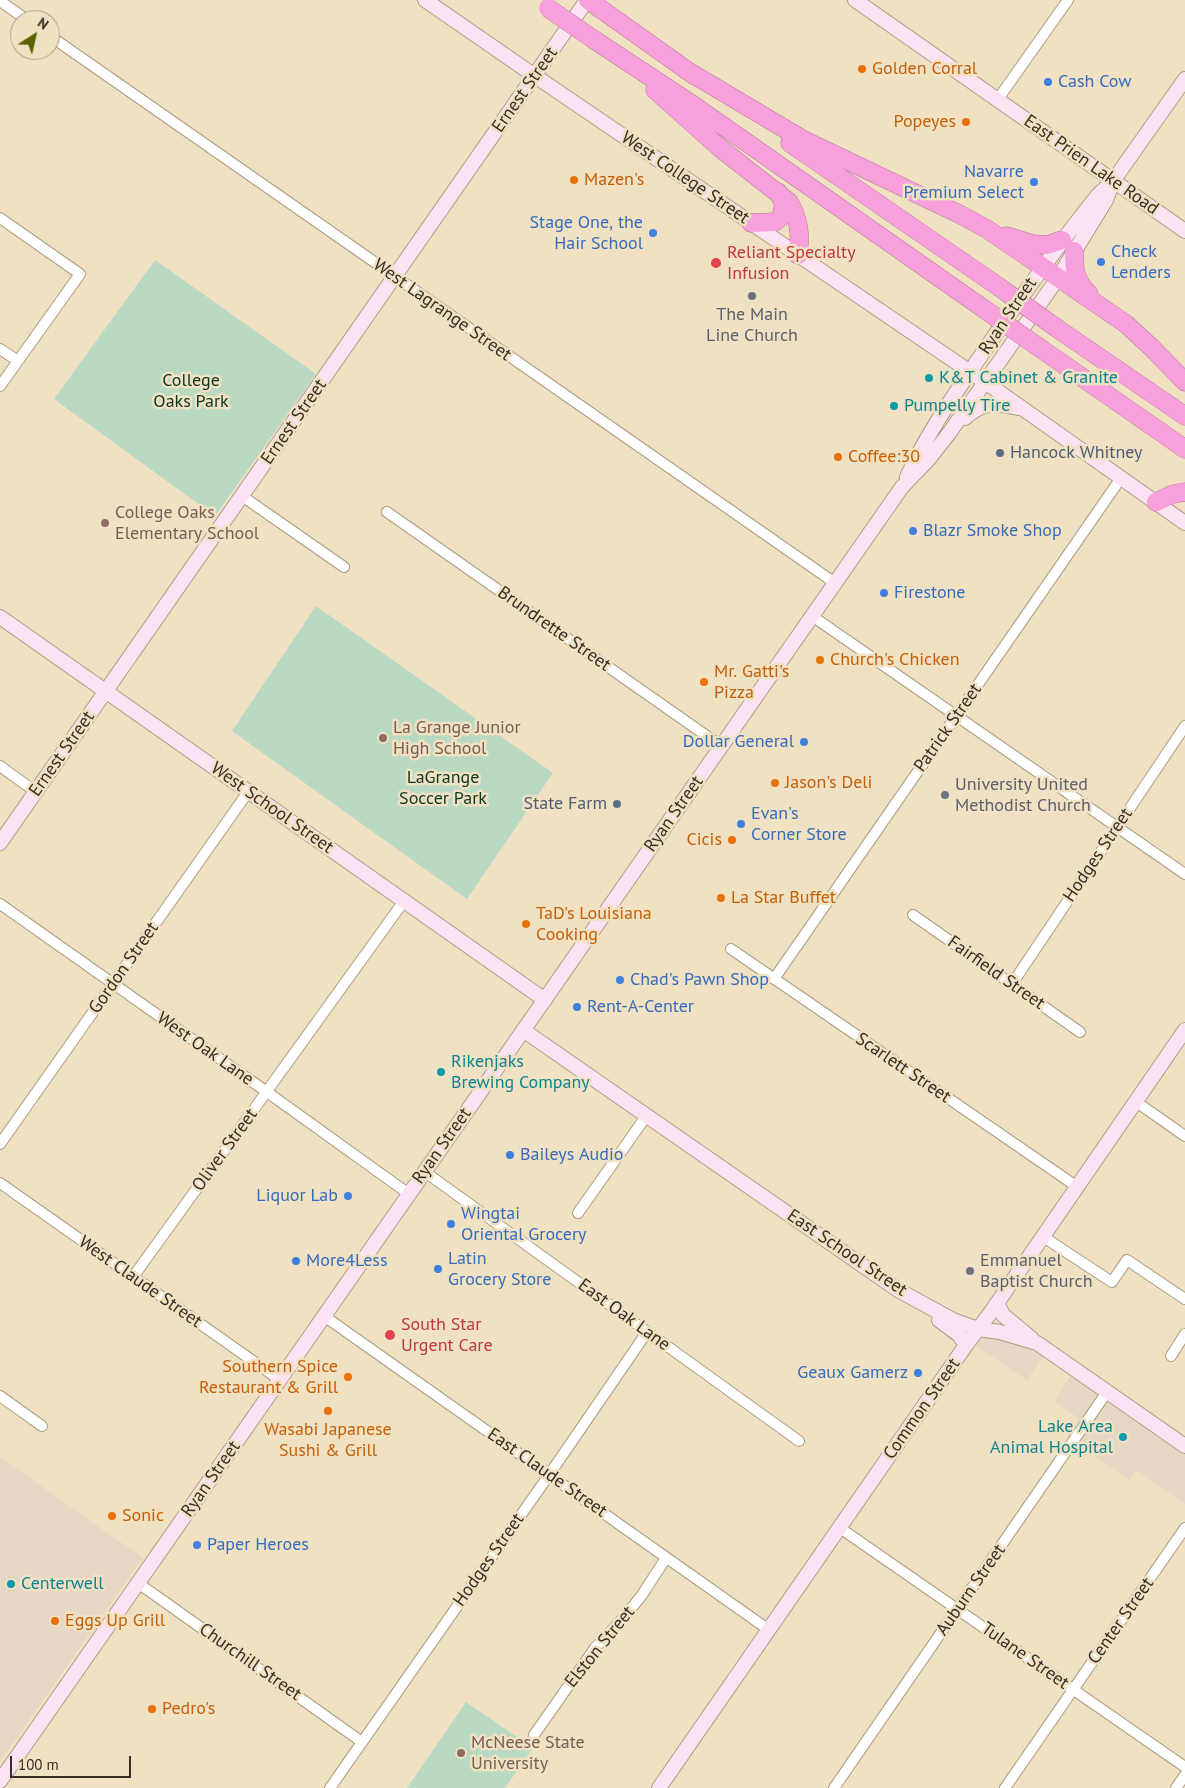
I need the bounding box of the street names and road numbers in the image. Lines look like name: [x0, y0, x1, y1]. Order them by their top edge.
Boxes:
street label: Ernest Street: [488, 43, 562, 137]
street label: East Prien Lake Road: [1019, 110, 1163, 220]
street label: West College Street: [617, 127, 753, 229]
street label: West Lagrange Street: [369, 254, 515, 366]
street label: Ryan Street: [974, 273, 1042, 359]
street label: Ernest Street: [257, 375, 331, 469]
street label: Brundrette Street: [493, 582, 615, 676]
street label: Patrick Street: [910, 680, 986, 776]
street label: Ernest Street: [25, 707, 99, 801]
street label: West School Street: [207, 758, 337, 858]
street label: Ryan Street: [640, 772, 708, 856]
street label: Hodges Street: [1059, 804, 1137, 906]
street label: Gordon Street: [85, 918, 163, 1018]
street label: Fairfield Street: [943, 932, 1049, 1014]
street label: West Oak Lane: [152, 1008, 258, 1090]
street label: Scarlett Street: [851, 1028, 955, 1108]
street label: Oliver Street: [188, 1104, 262, 1196]
street label: Ryan Street: [408, 1104, 476, 1188]
street label: East School Street: [783, 1205, 911, 1301]
street label: West Claude Street: [74, 1231, 206, 1333]
street label: East Oak Lane: [574, 1274, 674, 1356]
street label: Common Street: [879, 1354, 965, 1464]
street label: East Claude Street: [483, 1424, 611, 1522]
street label: Ryan Street: [177, 1437, 245, 1521]
street label: Hodges Street: [449, 1509, 529, 1611]
street label: Auburn Street: [932, 1540, 1010, 1640]
street label: Center Street: [1083, 1574, 1159, 1668]
street label: Elston Street: [561, 1602, 639, 1692]
street label: Tulane Street: [977, 1618, 1073, 1694]
street label: Churchill Street: [195, 1619, 305, 1705]

